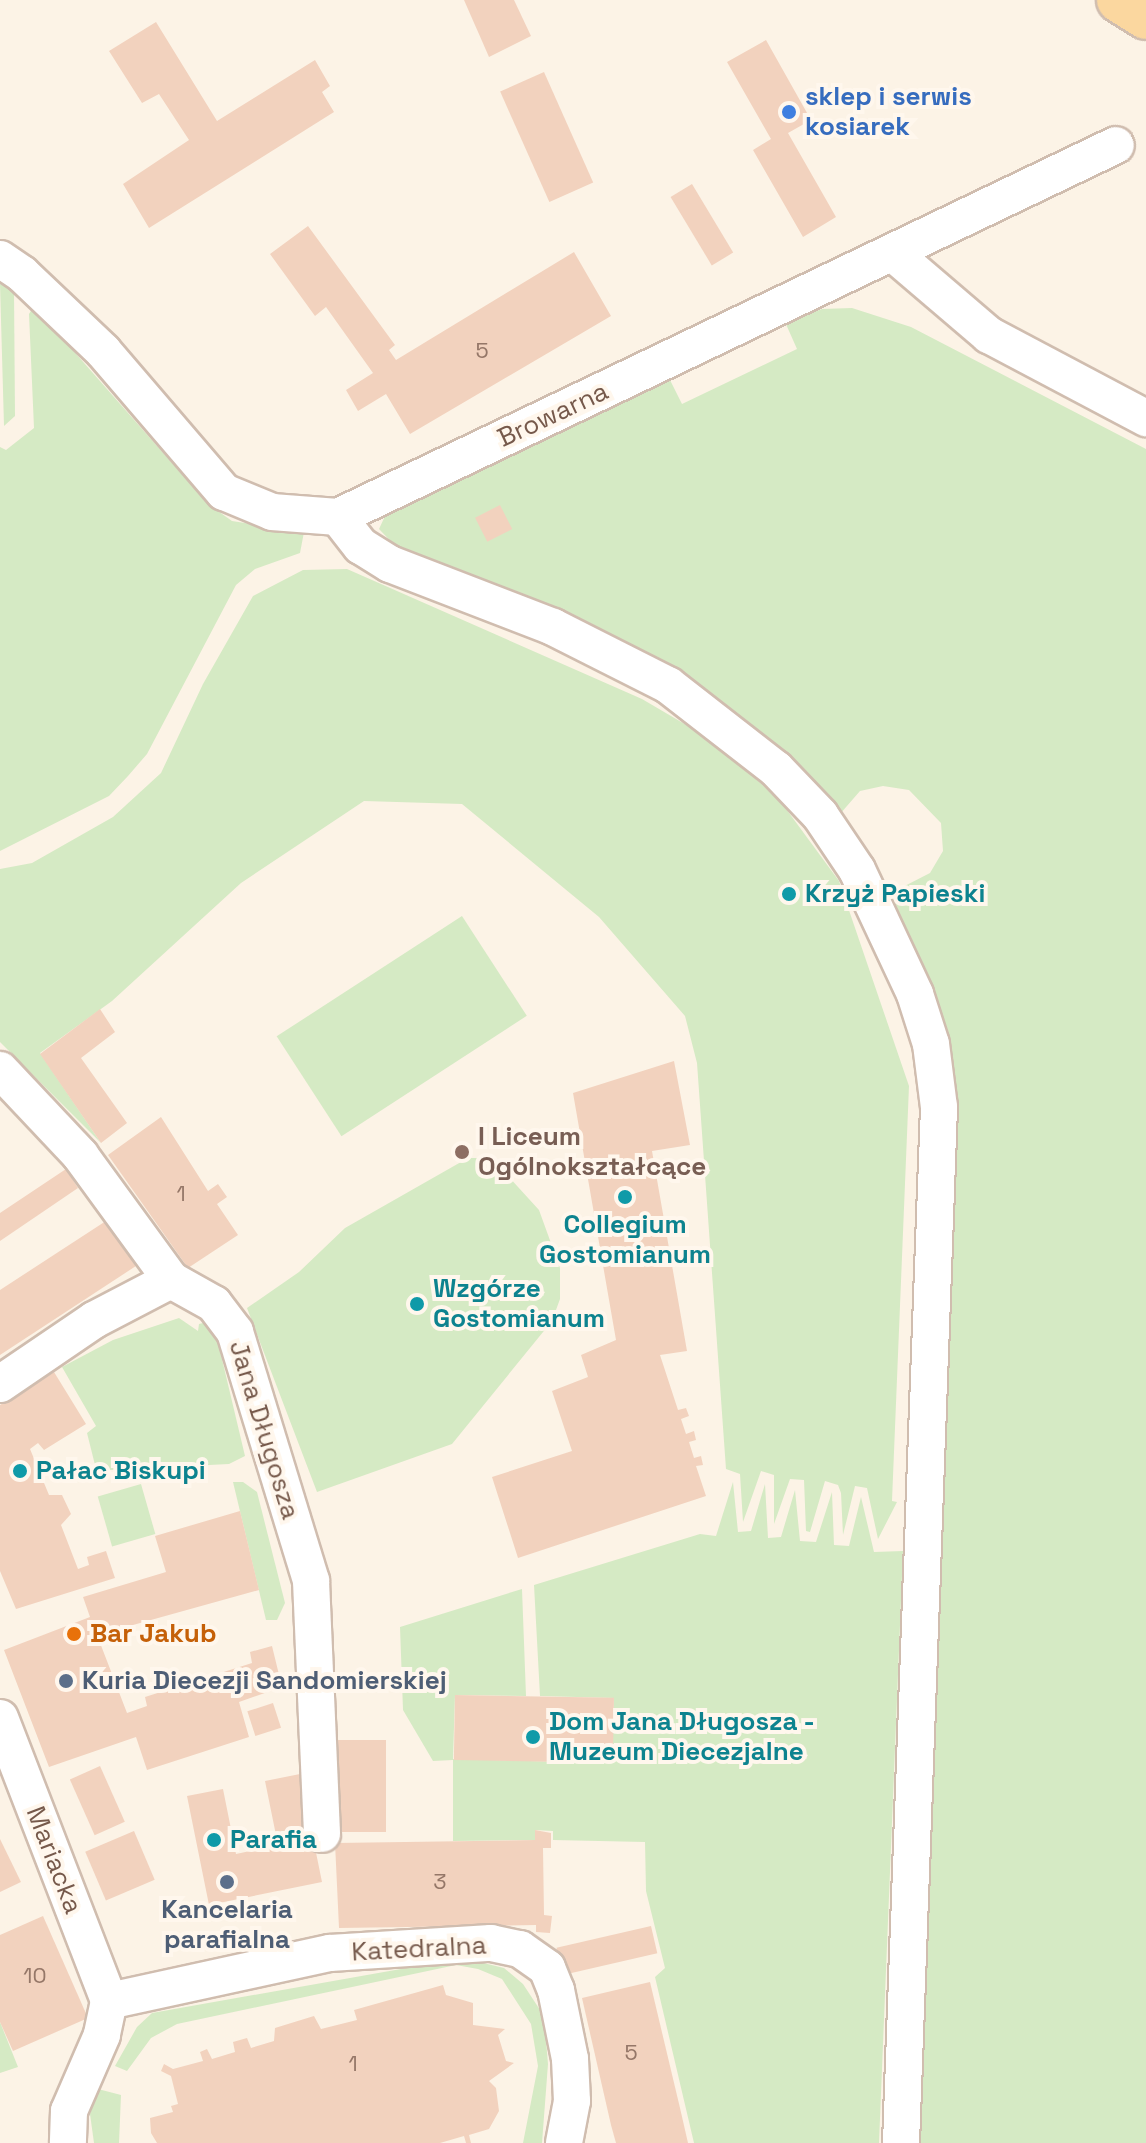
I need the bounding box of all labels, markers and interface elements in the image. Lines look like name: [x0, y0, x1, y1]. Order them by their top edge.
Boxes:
place label: sklep i serwis kosiarek: [805, 81, 972, 142]
marker: sklep i serwis kosiarek: [780, 103, 798, 121]
house number: 5: [475, 338, 489, 364]
street label: Browarna: [493, 376, 613, 454]
place label: Krzyż Papieski: [805, 878, 985, 910]
marker: Krzyż Papieski: [780, 885, 798, 903]
place label: I Liceum Ogólnokształcące: [478, 1121, 706, 1182]
marker: I Liceum Ogólnokształcące: [453, 1143, 471, 1161]
house number: 1: [176, 1181, 186, 1207]
marker: Collegium Gostomianum: [616, 1188, 634, 1206]
place label: Collegium Gostomianum: [539, 1209, 711, 1270]
place label: Wzgórze Gostomianum: [433, 1273, 605, 1334]
marker: Wzgórze Gostomianum: [408, 1295, 426, 1313]
street label: Jana Długosza: [222, 1337, 306, 1523]
place label: Pałac Biskupi: [36, 1455, 206, 1487]
marker: Pałac Biskupi: [11, 1462, 29, 1480]
place label: Bar Jakub: [90, 1618, 216, 1650]
marker: Bar Jakub: [65, 1625, 83, 1643]
place label: Kuria Diecezji Sandomierskiej: [82, 1665, 447, 1697]
marker: Kuria Diecezji Sandomierskiej: [57, 1672, 75, 1690]
place label: Dom Jana Długosza - Muzeum Diecezjalne: [549, 1706, 815, 1768]
marker: Dom Jana Długosza - Muzeum Diecezjalne: [524, 1728, 542, 1746]
street label: Mariacka: [19, 1802, 89, 1918]
place label: Parafia: [230, 1824, 317, 1856]
marker: Parafia: [205, 1831, 223, 1849]
house number: 3: [433, 1869, 447, 1895]
marker: Kancelaria parafialna: [218, 1873, 236, 1891]
place label: Kancelaria parafialna: [161, 1894, 293, 1956]
street label: Katedralna: [351, 1930, 487, 1968]
house number: 10: [23, 1963, 47, 1989]
house number: 5: [624, 2040, 638, 2066]
house number: 1: [348, 2051, 358, 2077]

